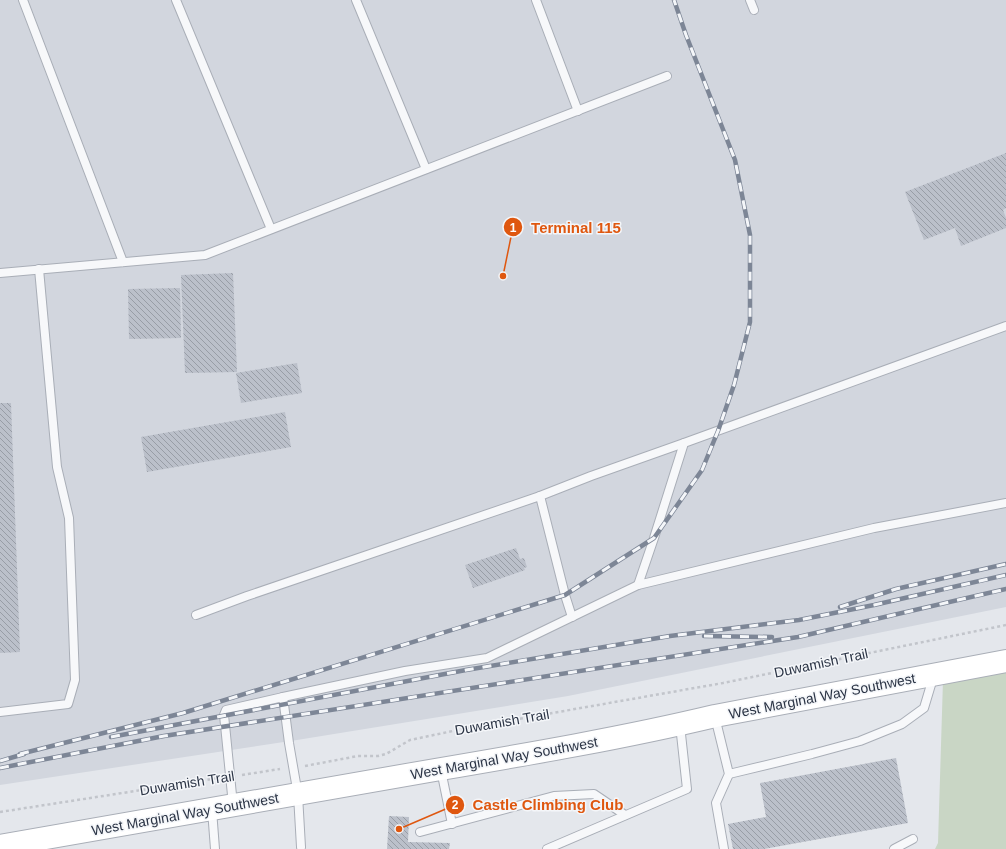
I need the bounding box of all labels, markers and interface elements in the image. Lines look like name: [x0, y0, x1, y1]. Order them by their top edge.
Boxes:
callout: Terminal 115: [503, 214, 629, 241]
text: Terminal 115: [531, 219, 621, 236]
text: 1: [510, 221, 517, 235]
street label: Duwamish Trail: [773, 645, 869, 681]
street label: West Marginal Way Southwest: [727, 670, 917, 722]
street label: Duwamish Trail: [453, 706, 551, 738]
street label: West Marginal Way Southwest: [409, 734, 599, 782]
street label: Duwamish Trail: [138, 768, 236, 798]
street label: West Marginal Way Southwest: [90, 790, 280, 838]
callout: Castle Climbing Club: [445, 792, 632, 819]
text: Castle Climbing Club: [473, 796, 623, 813]
text: 2: [452, 798, 459, 812]

